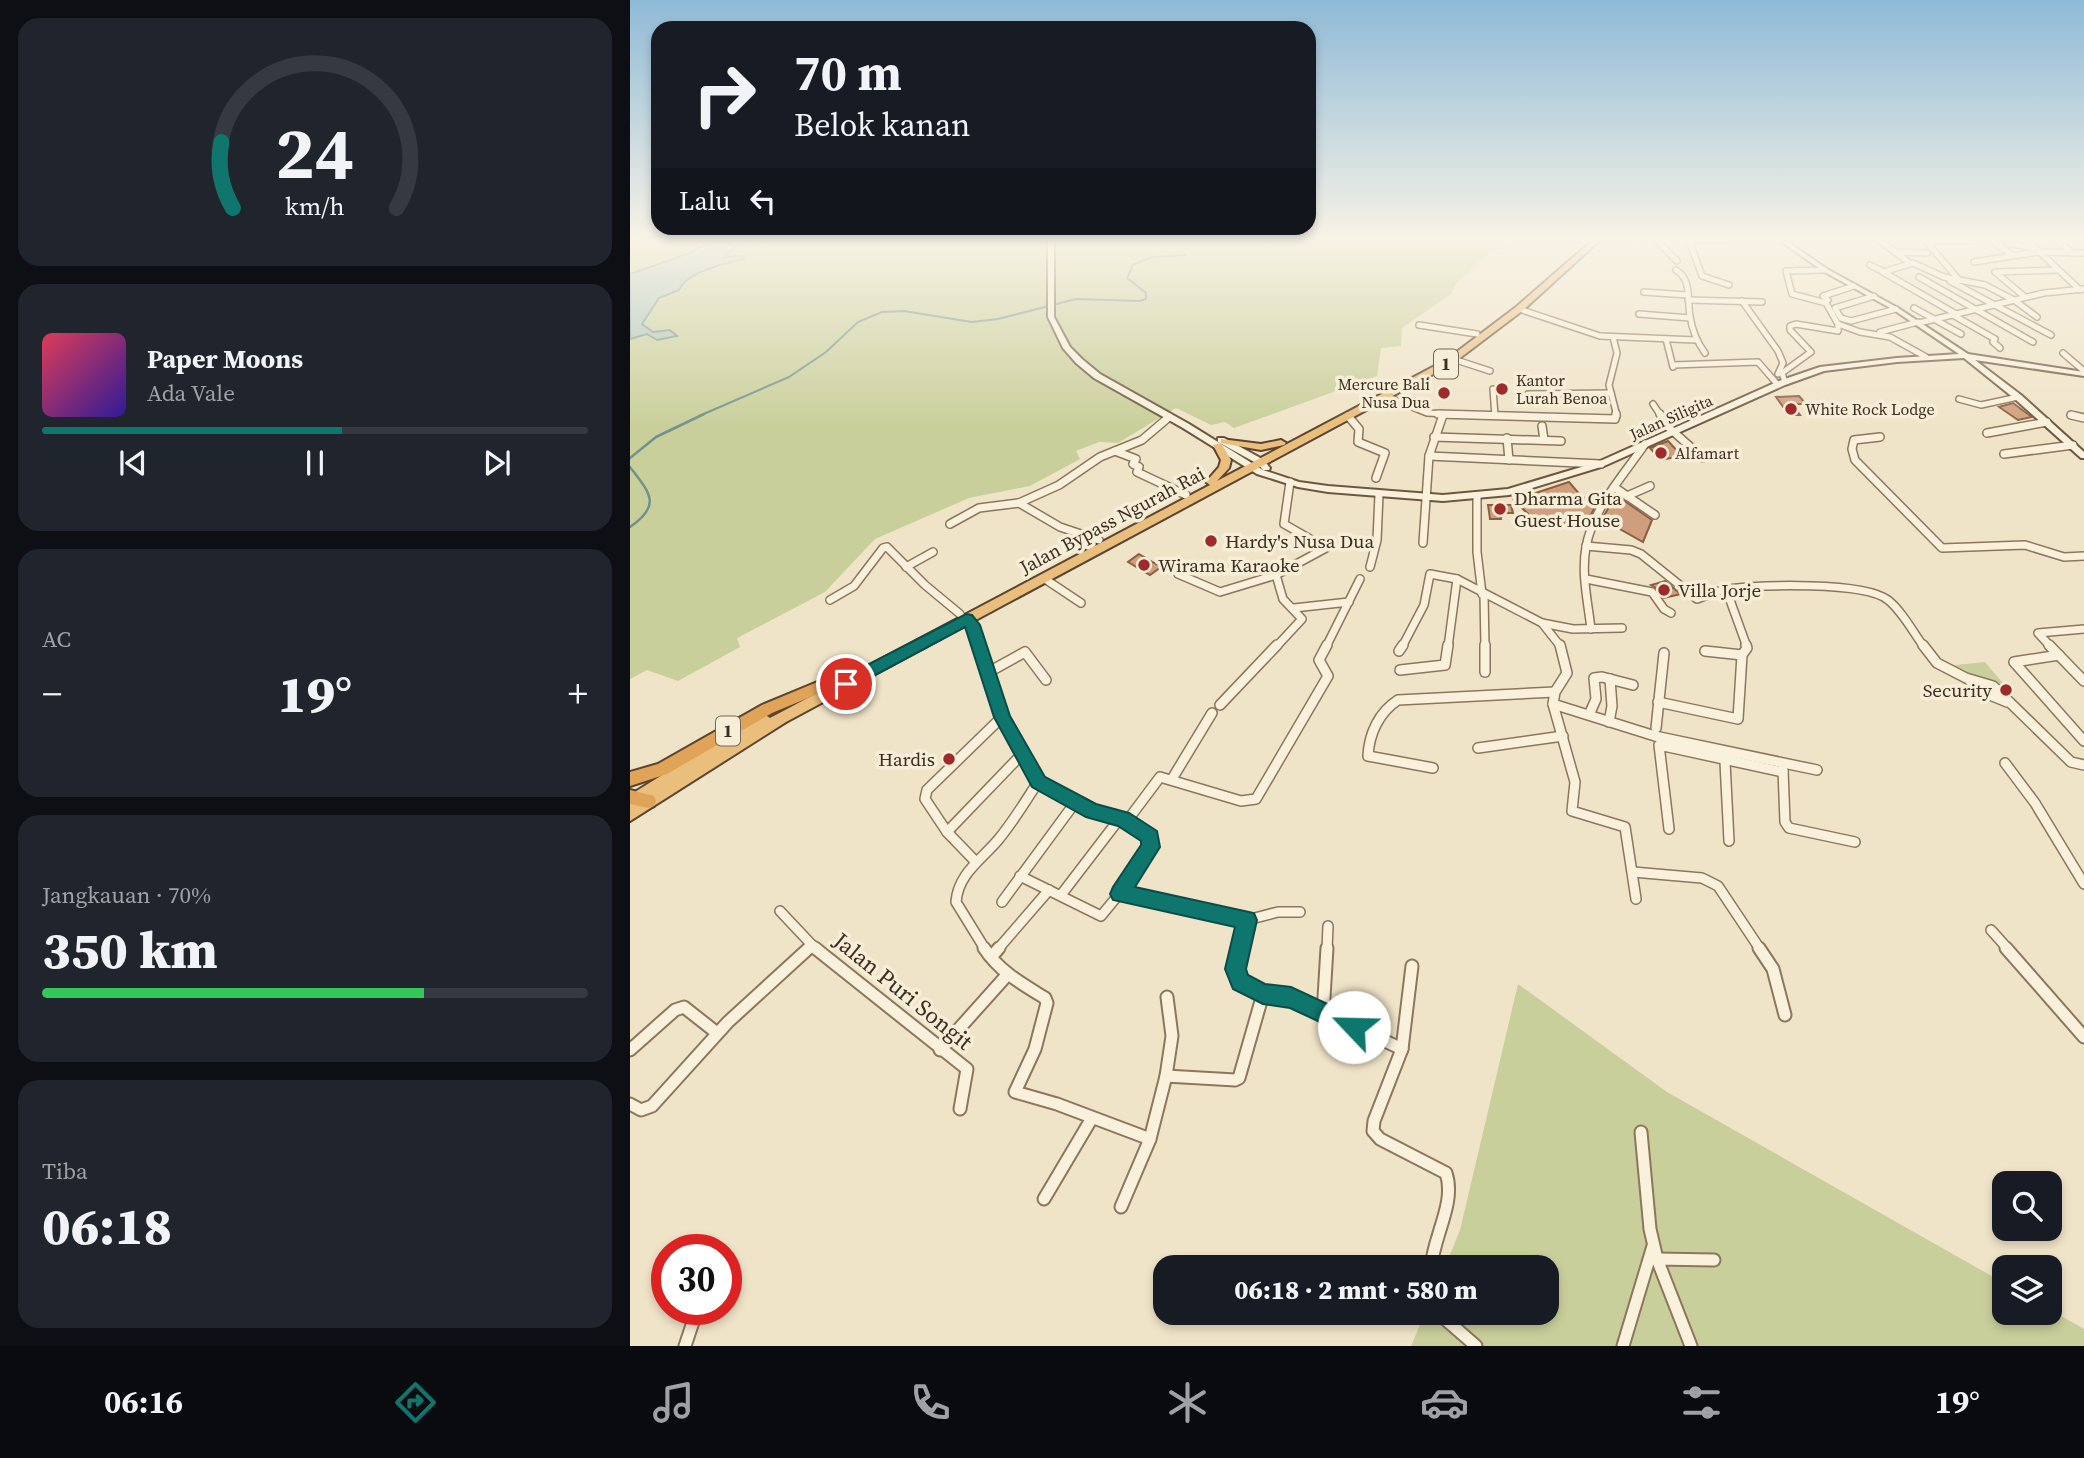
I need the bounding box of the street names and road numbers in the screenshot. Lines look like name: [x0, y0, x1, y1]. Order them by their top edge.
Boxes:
road number: 1: [1434, 350, 1458, 378]
street label: Jalan Siligita: [1625, 389, 1717, 445]
street label: Jalan Bypass Ngurah Rai: [1014, 460, 1209, 580]
road number: 1: [716, 716, 740, 746]
street label: Jalan Puri Songit: [826, 924, 980, 1057]

